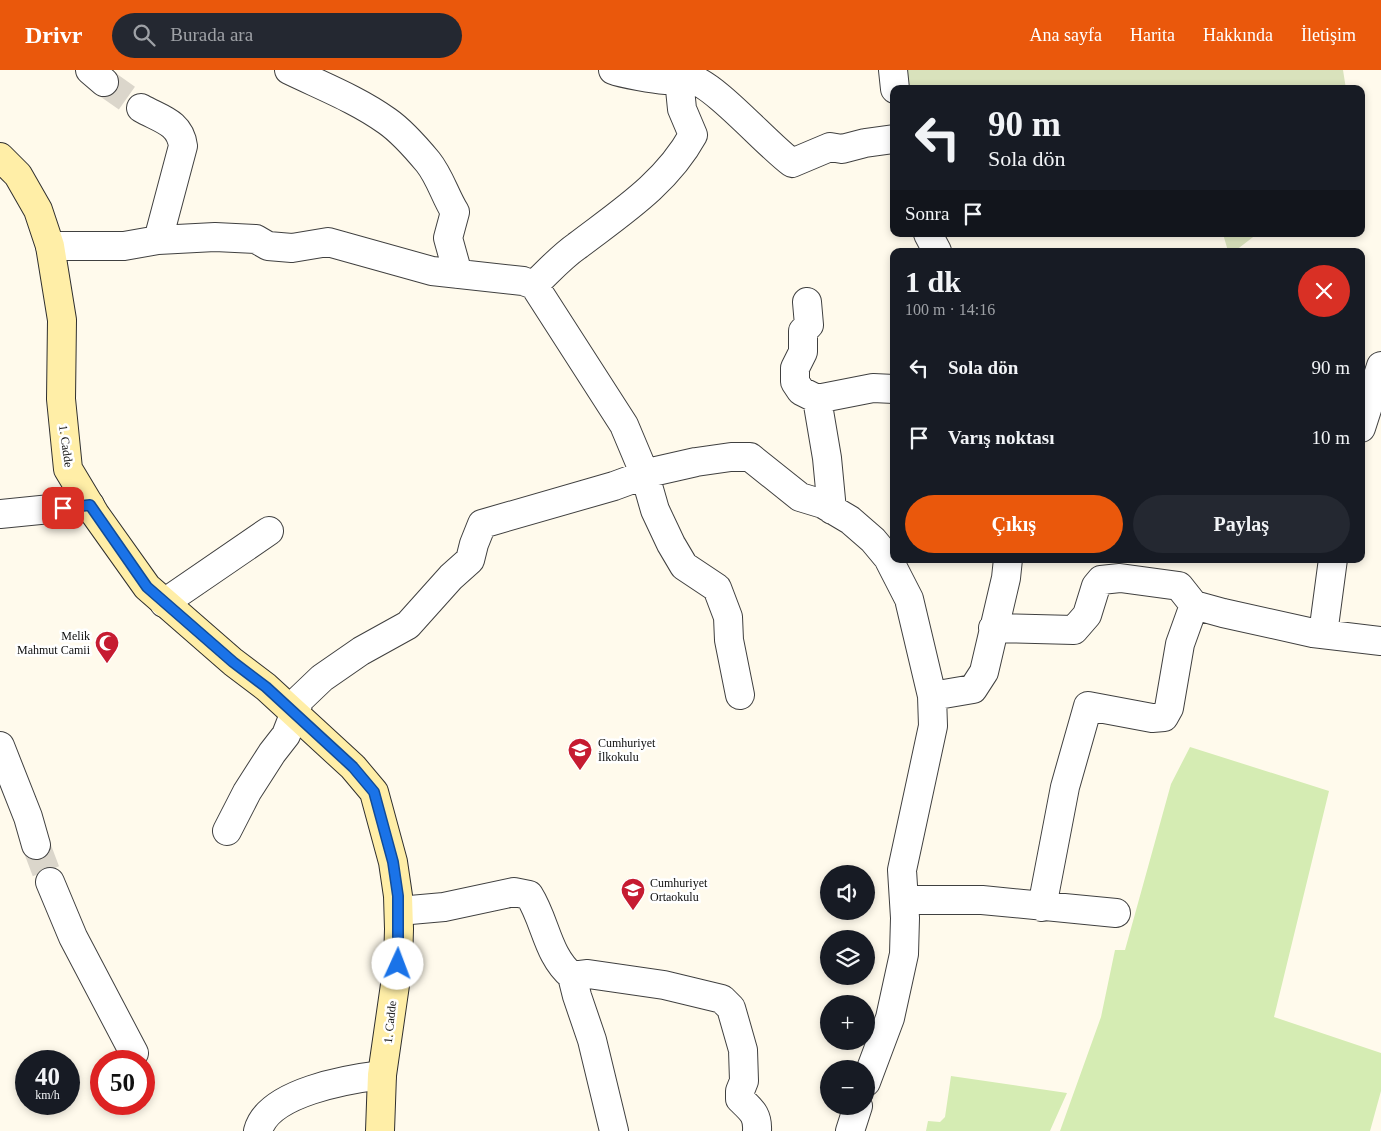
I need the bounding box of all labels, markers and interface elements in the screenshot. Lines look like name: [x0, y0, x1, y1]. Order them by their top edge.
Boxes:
search box: [112, 13, 462, 58]
icon: search: [130, 21, 158, 49]
text: Drivr: [25, 22, 82, 48]
text: Burada ara: [170, 24, 253, 45]
text: Ana sayfa: [1030, 25, 1102, 45]
text: Harita: [1130, 25, 1175, 45]
text: Hakkında: [1203, 25, 1273, 45]
text: İletişim: [1301, 25, 1356, 45]
icon: left: [905, 105, 970, 170]
text: 90 m: [988, 105, 1061, 144]
text: Sola dön: [988, 146, 1066, 171]
icon: arrive: [959, 200, 987, 228]
text: Sonra: [905, 203, 949, 224]
text: 1 dk: [905, 265, 961, 298]
button: close: [1298, 265, 1350, 317]
text: 100 m · 14:16: [905, 301, 995, 318]
icon: left: [905, 354, 933, 382]
text: Sola dön: [948, 357, 1018, 378]
text: 90 m: [1311, 357, 1350, 378]
street label: 1. Cadde: [56, 424, 76, 468]
icon: arrive: [905, 424, 933, 452]
text: Varış noktası: [948, 427, 1054, 448]
text: 10 m: [1311, 427, 1350, 448]
pin: [42, 487, 84, 529]
icon: arrive: [49, 494, 77, 522]
button: Çıkış: [905, 495, 1123, 553]
button: Paylaş: [1133, 495, 1350, 553]
place label: Melik Mahmut Camii: [17, 629, 91, 657]
mosque icon: Melik Mahmut Camii: [94, 630, 120, 664]
place label: Cumhuriyet İlkokulu: [598, 736, 656, 764]
school or university icon: Cumhuriyet İlkokulu: [567, 737, 593, 771]
map controls: [820, 865, 875, 1115]
button: sound: [820, 865, 875, 920]
place label: Cumhuriyet Ortaokulu: [650, 876, 708, 904]
school or university icon: Cumhuriyet Ortaokulu: [620, 877, 646, 911]
button: layers: [820, 930, 875, 985]
position arrow: [371, 937, 423, 989]
button: +: [820, 995, 875, 1050]
street label: 1. Cadde: [381, 1000, 399, 1044]
speed limit sign: 50: [90, 1050, 155, 1115]
button: −: [820, 1060, 875, 1115]
text: 40: [35, 1063, 60, 1090]
text: km/h: [35, 1088, 60, 1102]

